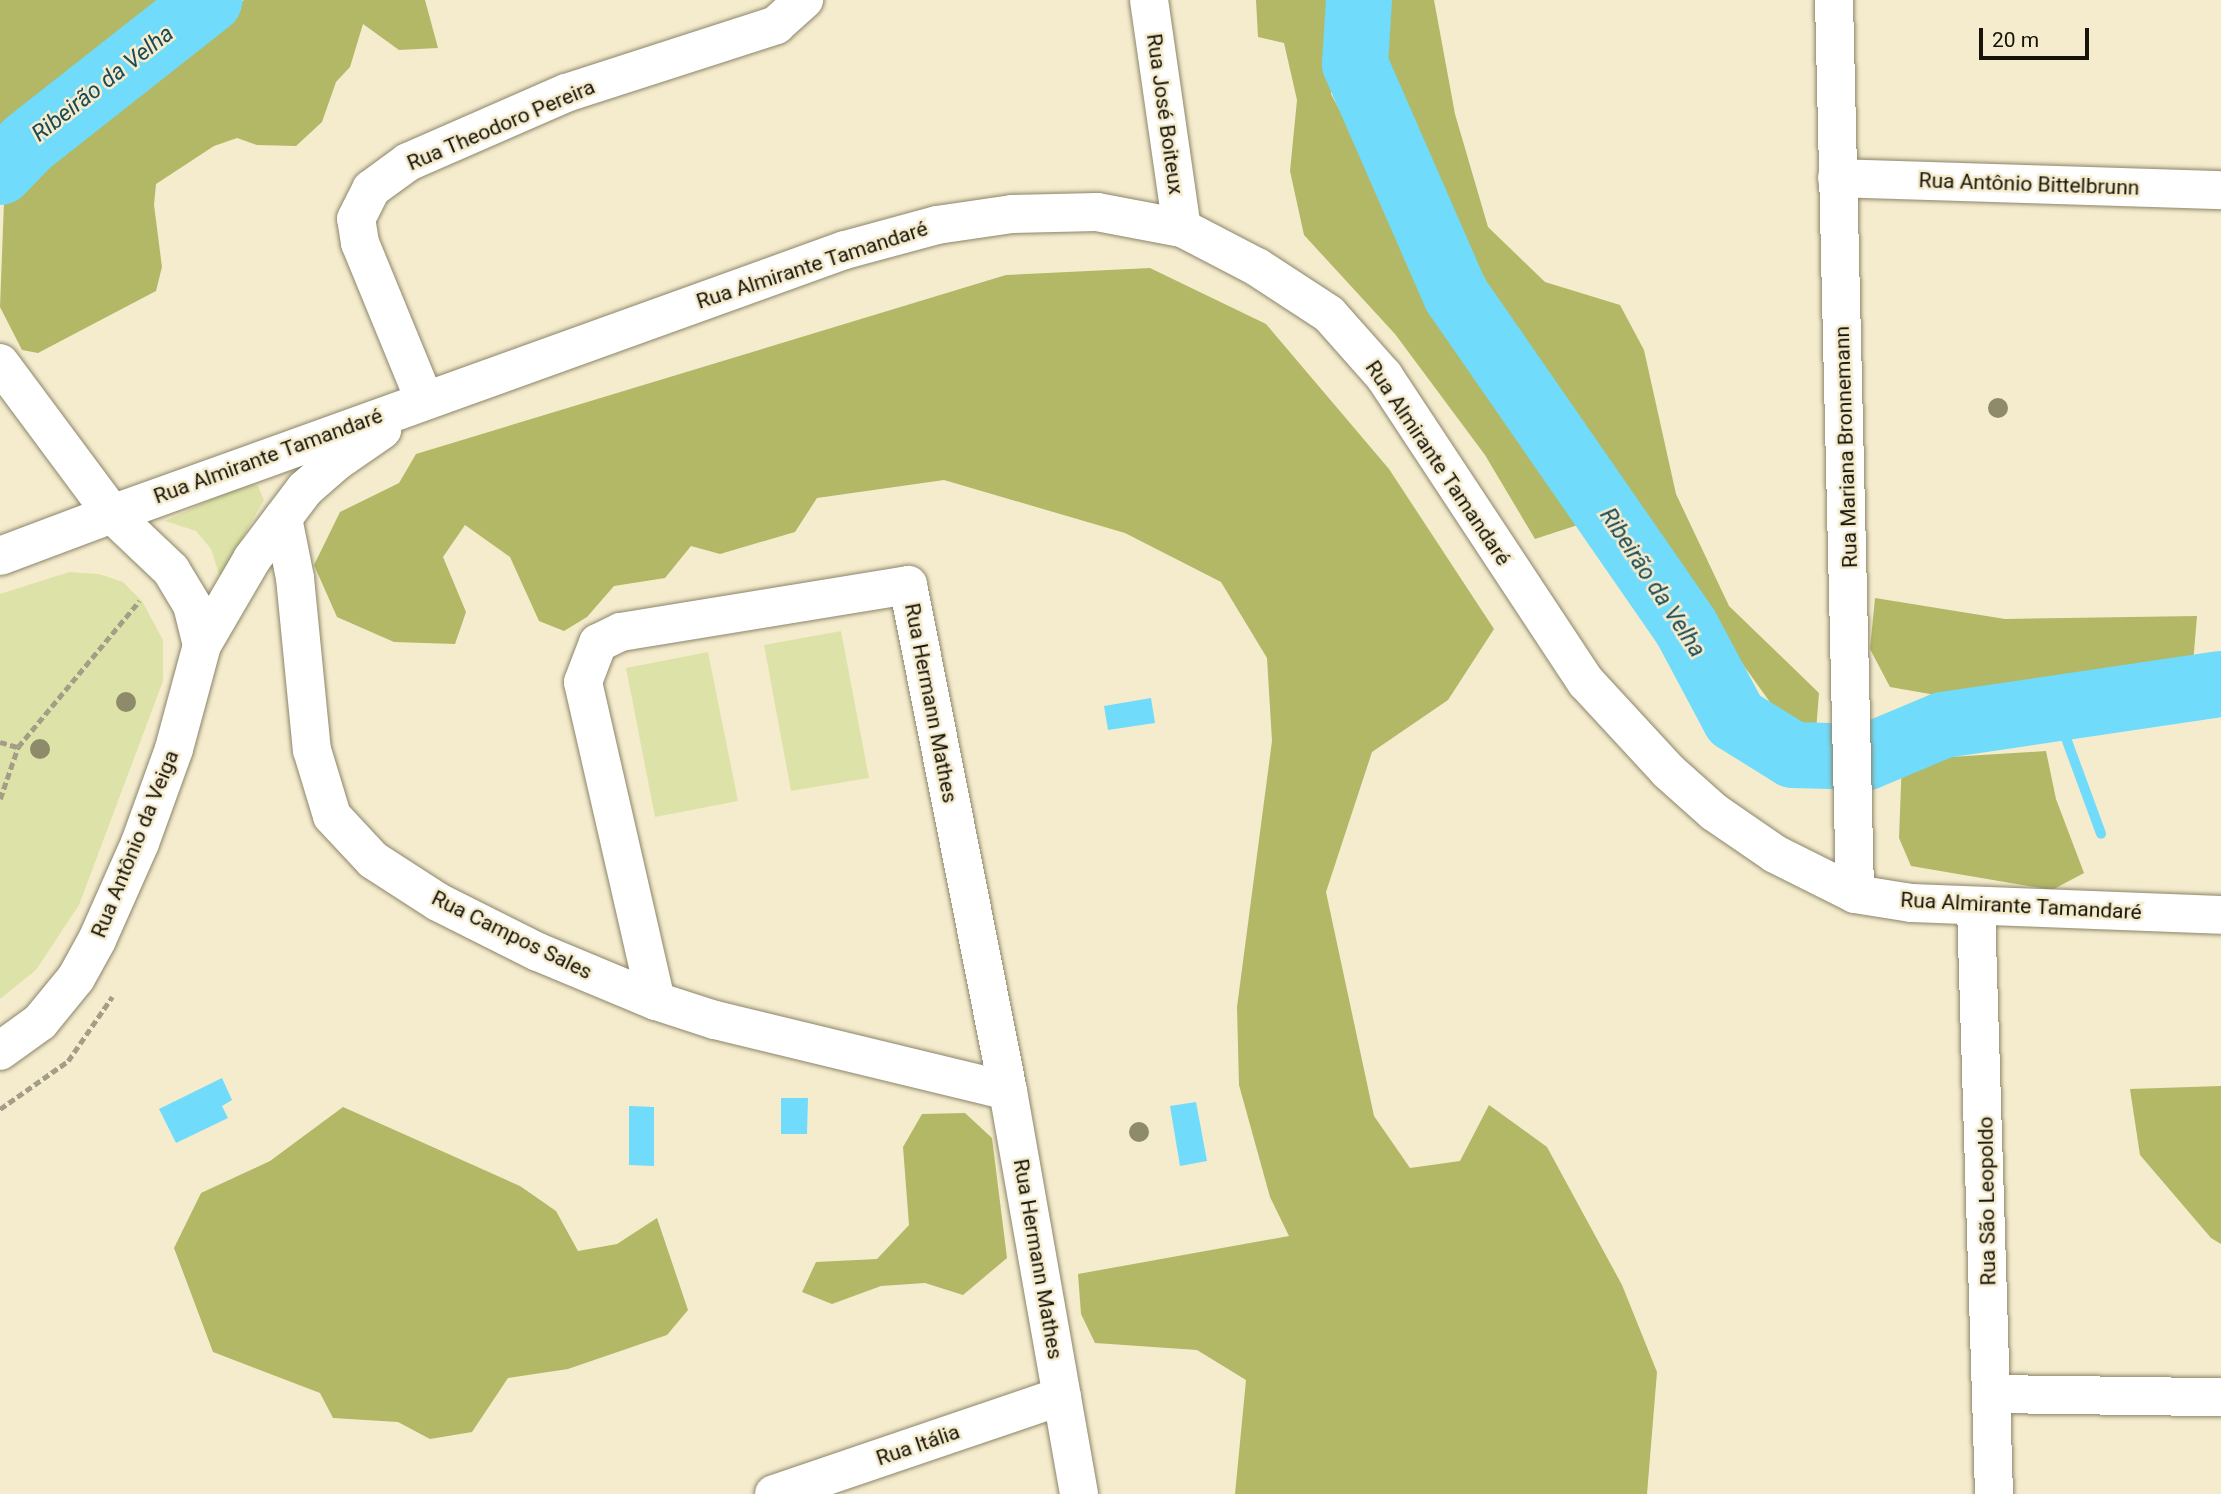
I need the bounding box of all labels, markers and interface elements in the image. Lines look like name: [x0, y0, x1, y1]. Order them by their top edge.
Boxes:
scale bar: [1983, 14, 2093, 58]
water label: Ribeirão da Velha: [27, 20, 179, 148]
text: 20 m: [1992, 28, 2039, 52]
street label: Rua José Boiteux: [1141, 32, 1189, 196]
street label: Rua Theodoro Pereira: [403, 74, 599, 176]
street label: Rua Antônio Bittelbrunn: [1918, 168, 2140, 200]
street label: Rua Almirante Tamandaré: [693, 216, 931, 314]
street label: Rua Mariana Bronnemann: [1829, 326, 1863, 568]
street label: Rua Almirante Tamandaré: [1360, 356, 1516, 570]
street label: Rua Almirante Tamandaré: [150, 403, 386, 509]
water label: Ribeirão da Velha: [1593, 503, 1711, 663]
street label: Rua Hermann Mathes: [899, 601, 963, 805]
street label: Rua Antônio da Veiga: [86, 747, 184, 941]
street label: Rua Campos Sales: [428, 885, 596, 985]
street label: Rua Almirante Tamandaré: [1900, 887, 2142, 925]
street label: Rua São Leopoldo: [1973, 1116, 2001, 1286]
street label: Rua Hermann Mathes: [1008, 1157, 1068, 1361]
street label: Rua Itália: [873, 1419, 963, 1471]

